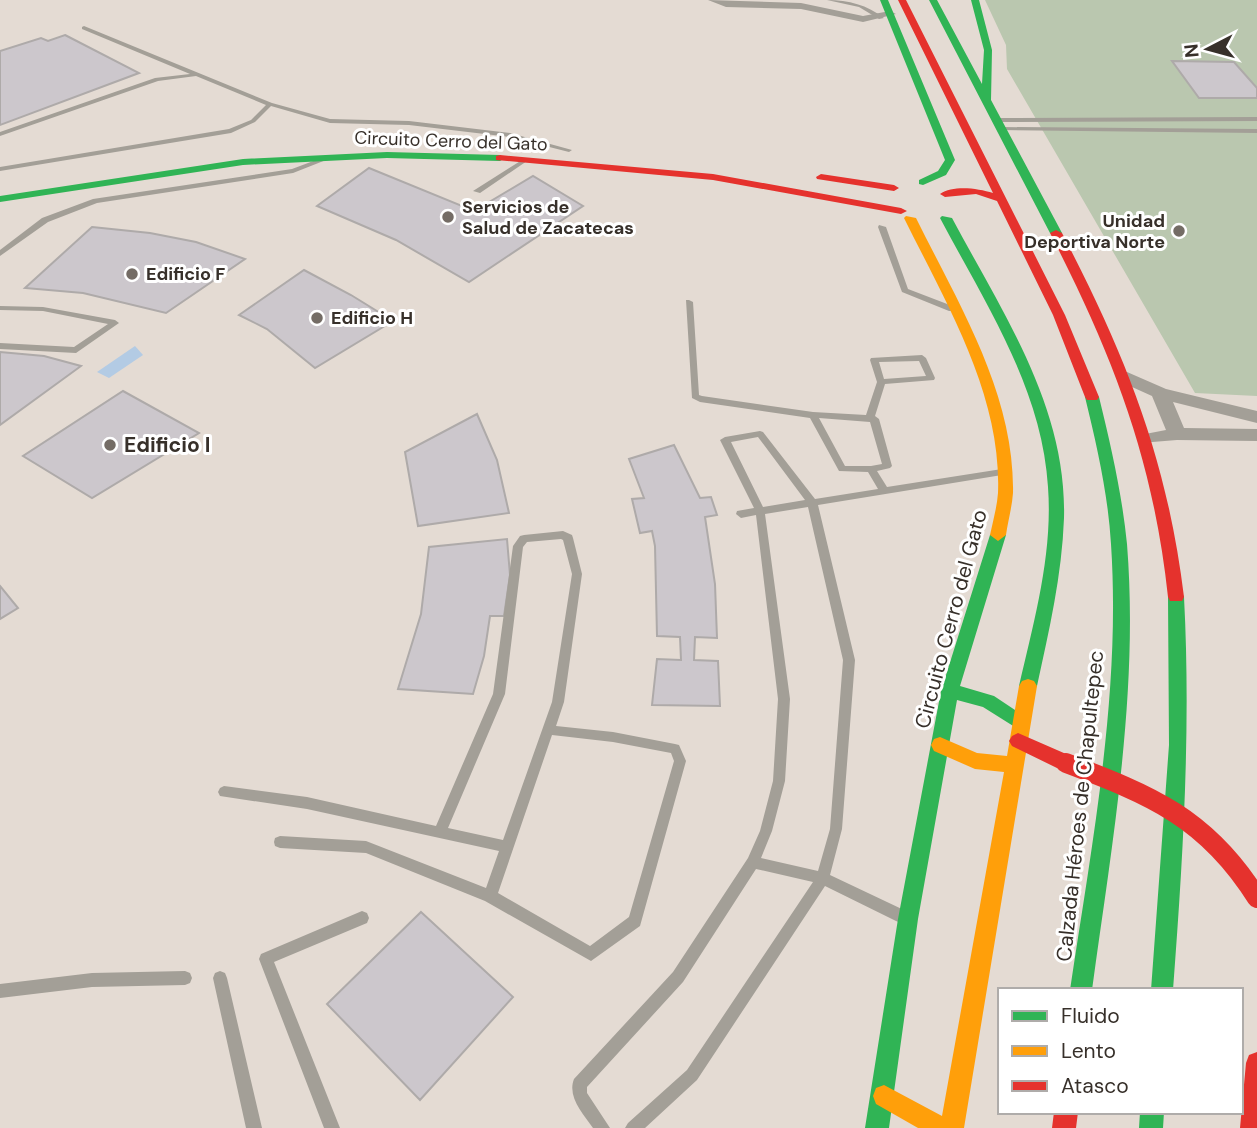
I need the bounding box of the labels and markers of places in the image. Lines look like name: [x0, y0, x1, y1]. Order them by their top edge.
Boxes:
place label: Servicios de Salud de Zacatecas: [462, 195, 634, 240]
marker: Servicios de Salud de Zacatecas: [440, 209, 456, 225]
place label: Unidad Deportiva Norte: [1024, 209, 1165, 254]
marker: Unidad Deportiva Norte: [1171, 223, 1187, 239]
place label: Edificio F: [146, 262, 225, 286]
marker: Edificio F: [124, 266, 140, 282]
place label: Edificio H: [331, 306, 413, 330]
marker: Edificio H: [309, 310, 325, 326]
place label: Edificio I: [124, 431, 211, 459]
marker: Edificio I: [102, 437, 118, 453]

